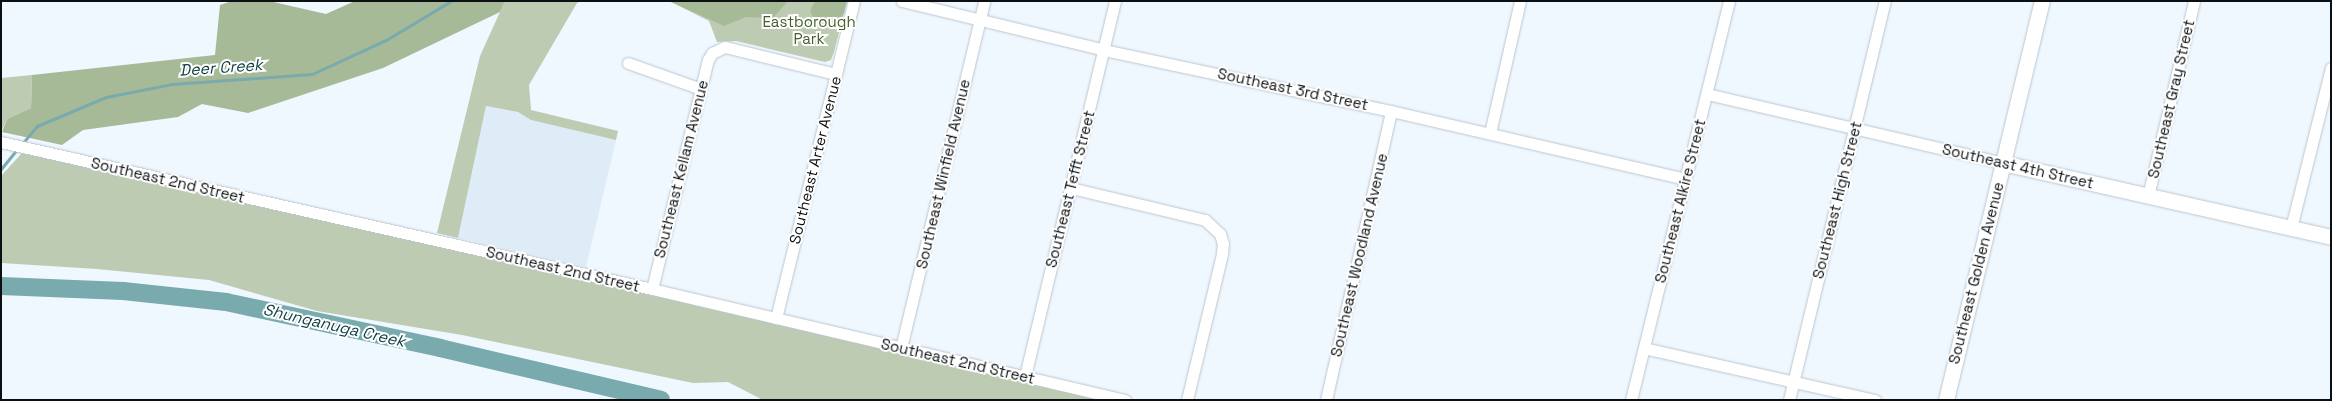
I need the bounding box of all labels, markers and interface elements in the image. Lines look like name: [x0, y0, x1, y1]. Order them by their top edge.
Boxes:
park label: Eastborough Park: [762, 12, 856, 47]
street label: Southeast Gray Street: [2144, 18, 2198, 180]
water label: Deer Creek: [179, 56, 263, 80]
street label: Southeast 3rd Street: [1216, 64, 1370, 114]
street label: Southeast Arter Avenue: [785, 74, 845, 246]
street label: Southeast Winfield Avenue: [912, 77, 974, 271]
street label: Southeast Kellam Avenue: [650, 78, 712, 260]
street label: Southeast Tefft Street: [1042, 108, 1098, 270]
street label: Southeast Alkire Street: [1651, 117, 1709, 285]
street label: Southeast High Street: [1809, 119, 1865, 281]
street label: Southeast 4th Street: [1941, 140, 2095, 192]
street label: Southeast Woodland Avenue: [1327, 151, 1391, 359]
street label: Southeast 2nd Street: [89, 154, 247, 206]
street label: Southeast Golden Avenue: [1945, 180, 2007, 366]
street label: Southeast 2nd Street: [484, 243, 642, 295]
water label: Shunganuga Creek: [261, 300, 407, 352]
street label: Southeast 2nd Street: [879, 335, 1037, 387]

